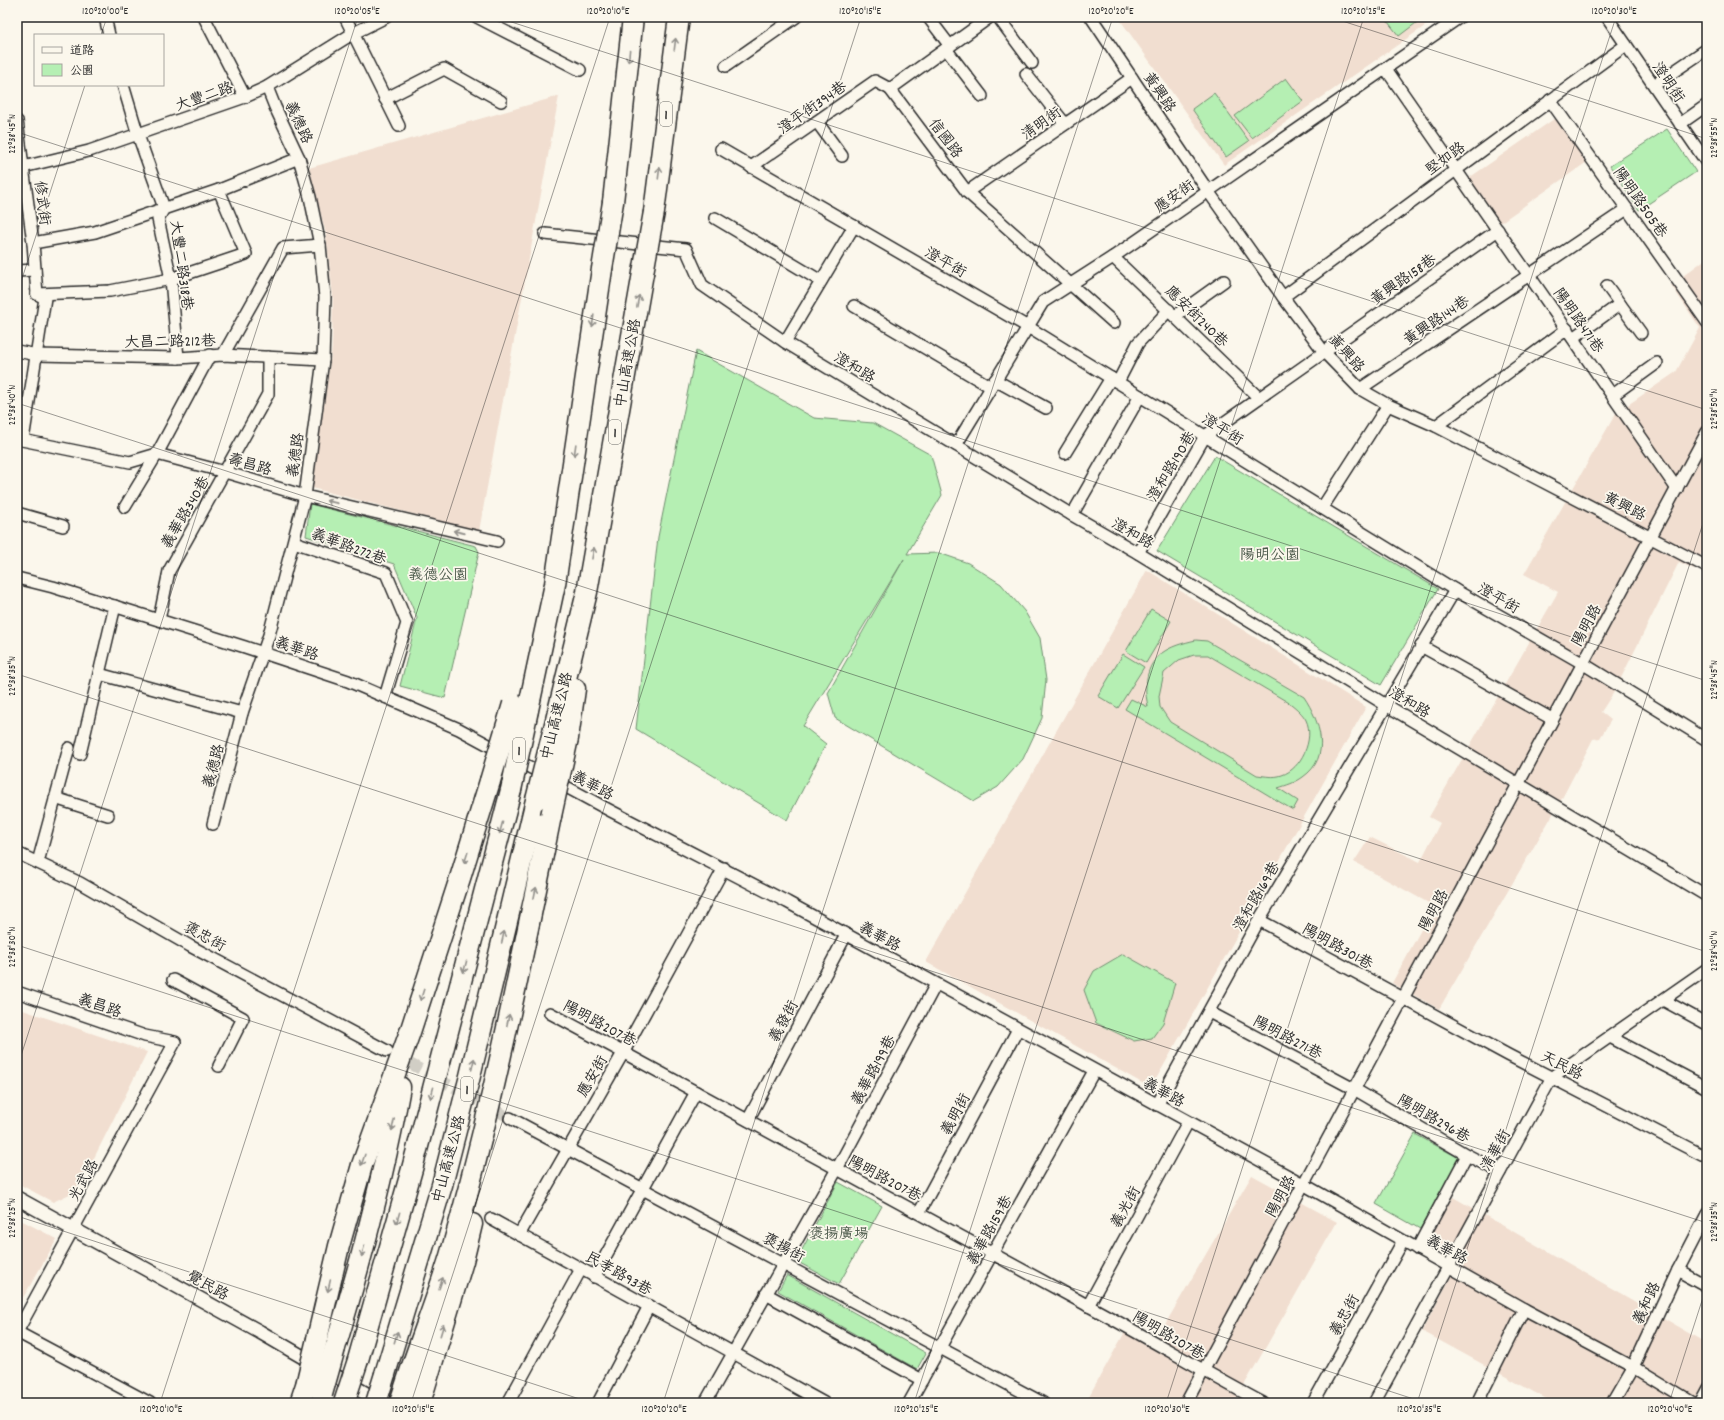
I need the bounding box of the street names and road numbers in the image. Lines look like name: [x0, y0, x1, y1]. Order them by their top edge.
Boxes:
street label: 澄明街: [1646, 58, 1689, 108]
street label: 黃興路: [1137, 68, 1180, 118]
street label: 澄平街394巷: [774, 77, 852, 141]
street label: 大豐二路: [173, 78, 237, 118]
street label: 義德路: [278, 98, 317, 148]
road number: 1: [660, 102, 672, 126]
street label: 清明街: [1017, 103, 1067, 147]
street label: 信國路: [922, 115, 967, 164]
street label: 堅如路: [1422, 137, 1471, 182]
street label: 陽明路505巷: [1607, 163, 1672, 243]
street label: 應安街: [1150, 176, 1200, 220]
street label: 修武街: [27, 180, 55, 227]
street label: 大豐二路318巷: [163, 219, 197, 312]
street label: 澄平街: [920, 243, 970, 285]
street label: 黃興路158巷: [1367, 250, 1442, 312]
street label: 應安街240巷: [1159, 281, 1232, 353]
street label: 陽明路471巷: [1547, 284, 1608, 358]
street label: 黃興路144巷: [1400, 291, 1475, 352]
street label: 中山高速公路: [610, 317, 648, 410]
street label: 黃興路: [1322, 330, 1369, 378]
street label: 大昌二路212巷: [124, 331, 216, 355]
street label: 澄和路: [829, 348, 879, 390]
street label: 澄平街: [1197, 409, 1247, 452]
road number: 1: [609, 420, 621, 444]
street label: 澄和路190巷: [1143, 428, 1202, 506]
street label: 義德路: [283, 431, 311, 479]
street label: 壽昌路: [225, 449, 274, 483]
street label: 義華路340巷: [157, 472, 217, 554]
street label: 黃興路: [1599, 488, 1649, 528]
street label: 澄和路: [1107, 514, 1157, 556]
street label: 義華路272巷: [308, 524, 389, 572]
street label: 澄平街: [1473, 579, 1523, 621]
street label: 陽明路: [1567, 601, 1608, 651]
street label: 義華路: [271, 632, 321, 668]
street label: 中山高速公路: [536, 670, 580, 763]
street label: 澄和路: [1384, 683, 1434, 725]
road number: 1: [513, 738, 525, 762]
street label: 義德路: [198, 742, 231, 791]
street label: 義華路: [567, 766, 617, 807]
street label: 澄和路169巷: [1229, 858, 1287, 936]
street label: 陽明路: [1414, 886, 1455, 936]
street label: 褒忠街: [179, 917, 229, 958]
street label: 義華路: [854, 917, 904, 958]
street label: 陽明路301巷: [1298, 919, 1377, 976]
street label: 義昌路: [74, 989, 124, 1025]
street label: 陽明路207巷: [558, 996, 640, 1053]
street label: 義發街: [764, 997, 805, 1047]
street label: 陽明路271巷: [1249, 1011, 1326, 1066]
street label: 義華路199巷: [847, 1032, 903, 1110]
street label: 天民路: [1536, 1047, 1586, 1087]
street label: 應安街: [573, 1052, 615, 1102]
street label: 義華路: [1138, 1073, 1188, 1114]
road number: 1: [461, 1077, 473, 1101]
street label: 義明街: [936, 1090, 977, 1140]
street label: 陽明路296巷: [1393, 1090, 1473, 1149]
street label: 中山高速公路: [428, 1113, 472, 1206]
street label: 清華街: [1476, 1126, 1517, 1176]
street label: 陽明路207巷: [843, 1151, 925, 1208]
street label: 光武路: [64, 1156, 105, 1206]
street label: 陽明路: [1261, 1172, 1302, 1222]
street label: 義光街: [1106, 1183, 1147, 1233]
street label: 義華路159巷: [962, 1192, 1019, 1270]
street label: 褒揚街: [758, 1228, 808, 1269]
street label: 義華路: [1421, 1230, 1471, 1271]
street label: 民孝路93巷: [581, 1247, 656, 1302]
street label: 覺民路: [182, 1266, 232, 1307]
street label: 義和路: [1628, 1279, 1667, 1329]
street label: 義忠街: [1325, 1291, 1366, 1341]
street label: 陽明路207巷: [1128, 1307, 1208, 1366]

